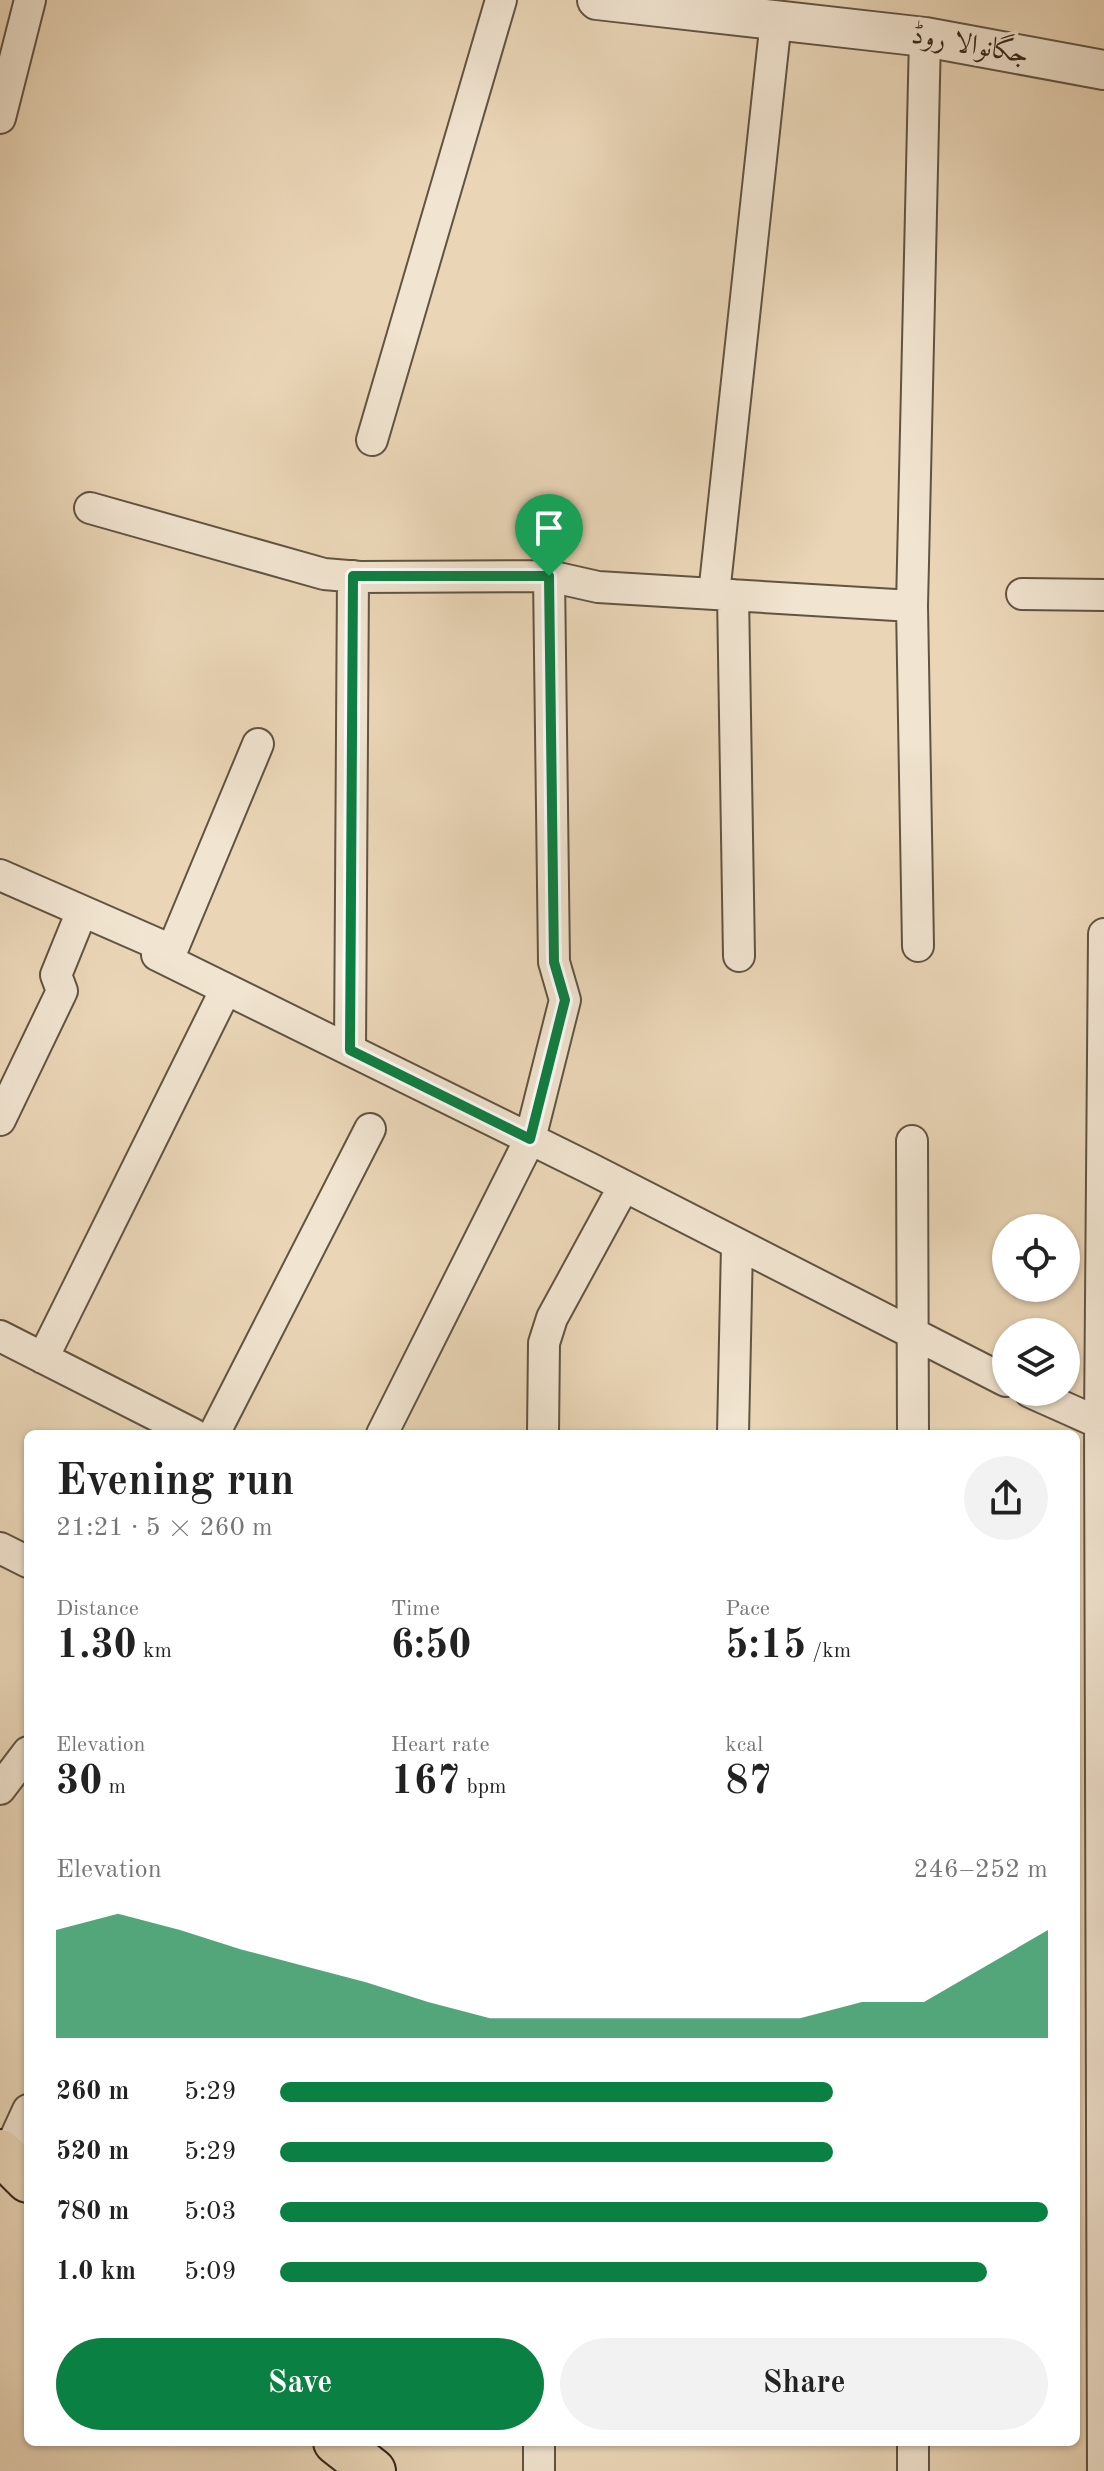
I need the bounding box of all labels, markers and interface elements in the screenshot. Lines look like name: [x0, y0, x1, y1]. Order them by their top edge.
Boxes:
street label: جگانوالا روڈ: [909, 16, 1032, 71]
pin: [515, 494, 583, 576]
icon: arrive: [527, 506, 571, 550]
map controls: [992, 1214, 1080, 1406]
button: locate: [992, 1214, 1080, 1302]
button: layers: [992, 1318, 1080, 1406]
button: share: [964, 1456, 1048, 1540]
text: Evening run: [56, 1460, 294, 1504]
text: 21:21 · 5 × 260 m: [56, 1515, 273, 1541]
text: Distance: [56, 1598, 139, 1620]
text: Time: [391, 1598, 440, 1620]
text: Pace: [725, 1598, 770, 1620]
text: 1.30: [56, 1627, 137, 1667]
text: 6:50: [391, 1627, 471, 1667]
text: 5:15: [725, 1627, 806, 1667]
text: km: [137, 1640, 172, 1662]
text: /km: [806, 1640, 851, 1662]
text: Elevation: [56, 1734, 146, 1756]
text: Heart rate: [391, 1734, 490, 1756]
text: kcal: [725, 1734, 763, 1756]
text: 30: [56, 1763, 102, 1803]
text: 167: [391, 1763, 460, 1803]
text: 87: [725, 1763, 772, 1803]
text: m: [102, 1776, 126, 1798]
text: bpm: [460, 1776, 507, 1798]
text: Elevation: [56, 1857, 162, 1883]
text: 246–252 m: [913, 1857, 1048, 1883]
text: 260 m: [56, 2079, 129, 2105]
text: 5:29: [184, 2079, 237, 2105]
text: 520 m: [56, 2139, 129, 2165]
text: 5:29: [184, 2139, 237, 2165]
text: 780 m: [56, 2199, 129, 2225]
text: 5:03: [184, 2199, 237, 2225]
text: 1.0 km: [56, 2259, 136, 2285]
text: 5:09: [184, 2259, 237, 2285]
button: Save: [56, 2338, 544, 2430]
button: Share: [560, 2338, 1048, 2430]

